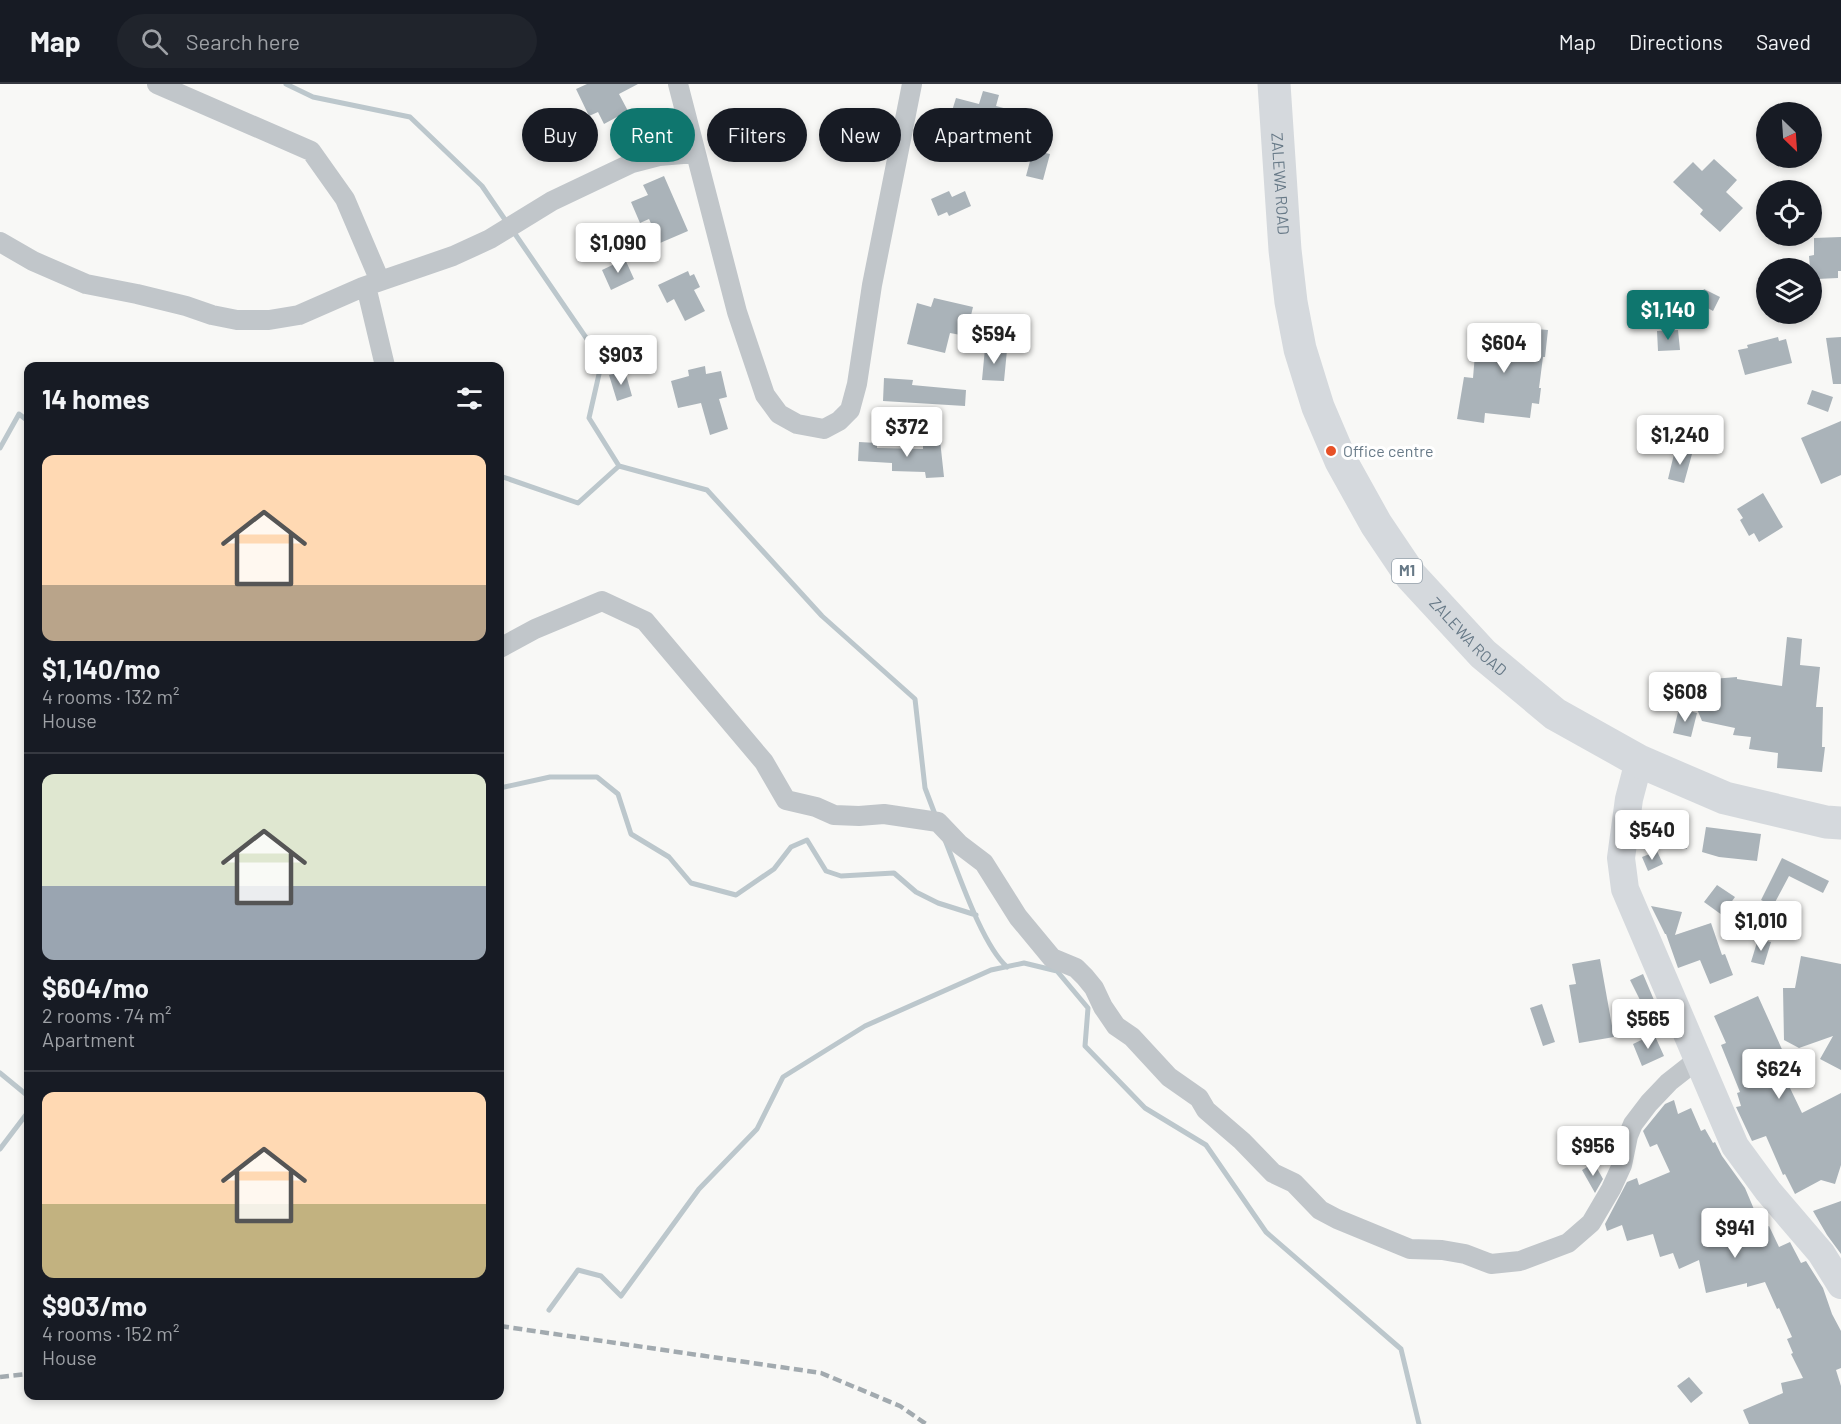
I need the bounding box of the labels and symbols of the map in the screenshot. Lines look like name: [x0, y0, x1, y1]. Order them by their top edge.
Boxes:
north arrow: [1756, 102, 1822, 168]
street label: ZALEWA ROAD: [1268, 132, 1294, 235]
pin: $1,090: [569, 223, 667, 274]
pin: $1,140: [1619, 290, 1717, 341]
pin: $594: [958, 314, 1030, 365]
pin: $604: [1468, 323, 1540, 374]
pin: $903: [585, 335, 657, 386]
pin: $372: [871, 407, 943, 458]
pin: $1,240: [1631, 415, 1729, 466]
place label: Office centre: [1343, 441, 1434, 460]
marker: Office centre: [1324, 444, 1338, 458]
road number: M1: [1392, 559, 1422, 583]
street label: ZALEWA ROAD: [1426, 593, 1511, 679]
pin: $608: [1649, 672, 1721, 723]
pin: $540: [1616, 810, 1688, 861]
pin: $1,010: [1712, 901, 1810, 952]
pin: $565: [1612, 999, 1684, 1050]
pin: $624: [1743, 1049, 1815, 1100]
pin: $956: [1557, 1126, 1629, 1177]
pin: $941: [1699, 1208, 1771, 1259]

